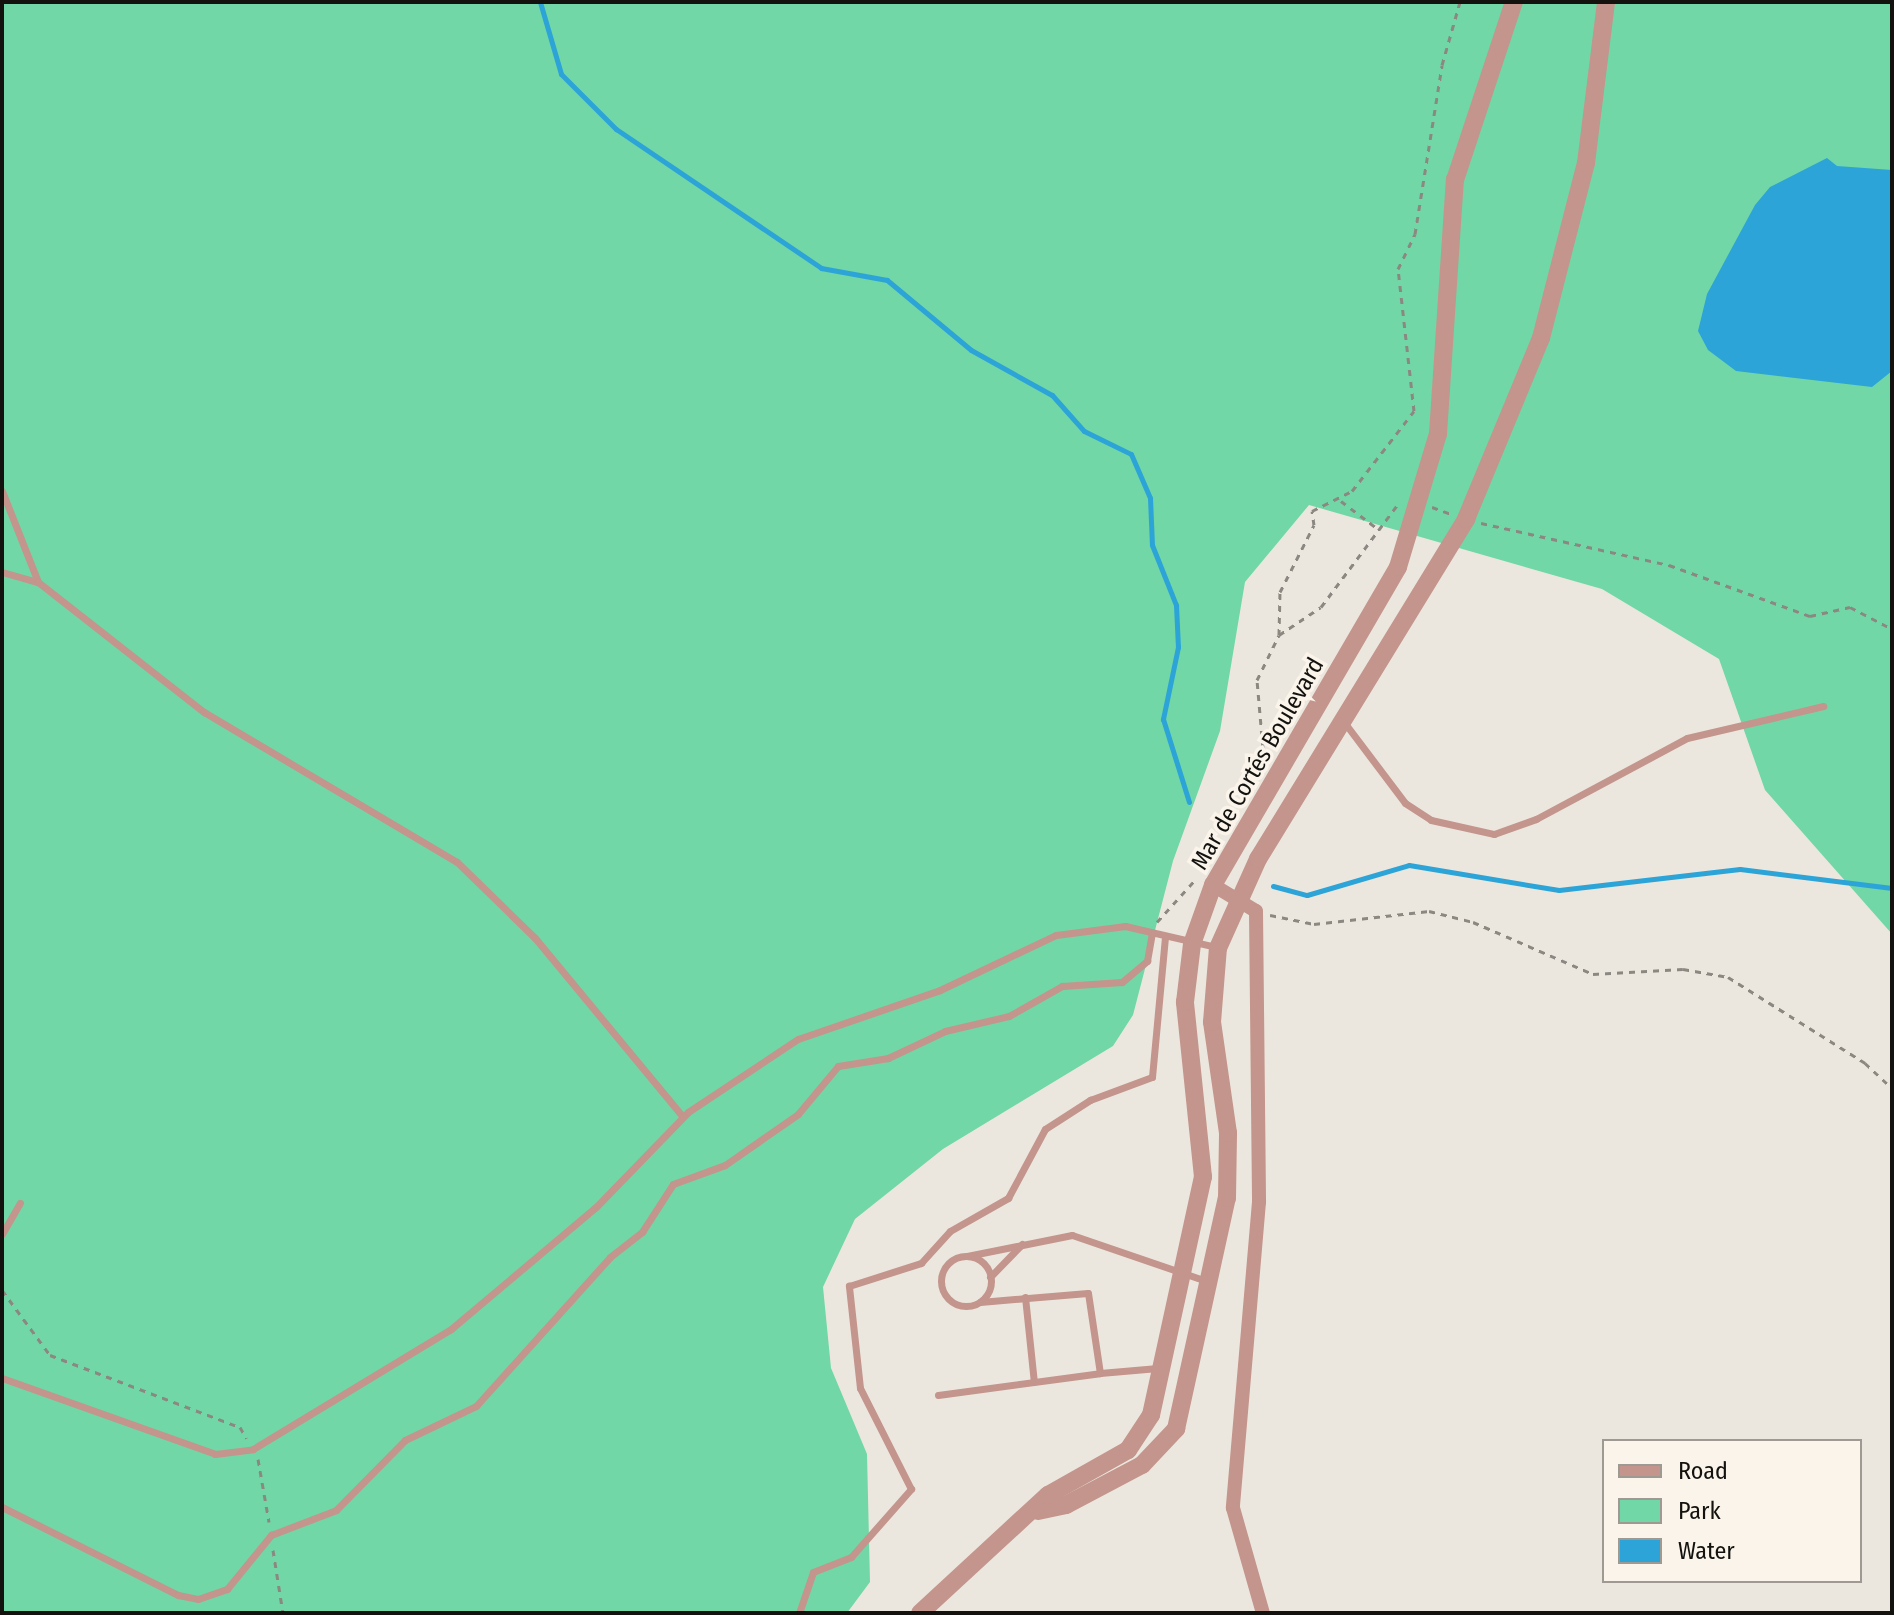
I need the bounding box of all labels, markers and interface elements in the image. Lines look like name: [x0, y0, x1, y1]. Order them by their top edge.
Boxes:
street label: Mar de Cortés Boulevard: [1186, 653, 1330, 875]
legend: [1602, 1439, 1862, 1583]
text: Road: [1678, 1457, 1728, 1485]
text: Park: [1678, 1497, 1721, 1525]
text: Water: [1678, 1537, 1735, 1565]

